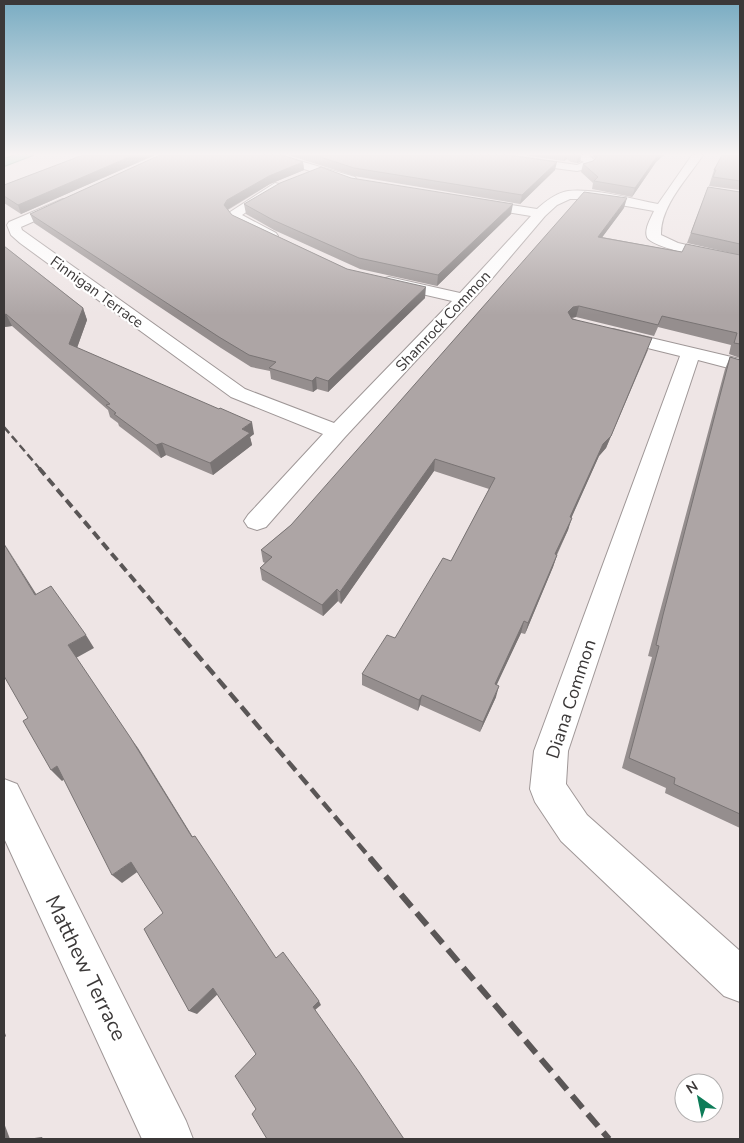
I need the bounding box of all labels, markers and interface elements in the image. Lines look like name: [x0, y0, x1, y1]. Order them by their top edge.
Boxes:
street label: Finnigan Terrace: [46, 251, 148, 333]
street label: Shamrock Common: [391, 266, 495, 376]
street label: Diana Common: [540, 636, 602, 762]
street label: Matthew Terrace: [39, 891, 133, 1045]
north arrow: [674, 1073, 724, 1123]
text: N: [683, 1077, 702, 1098]

